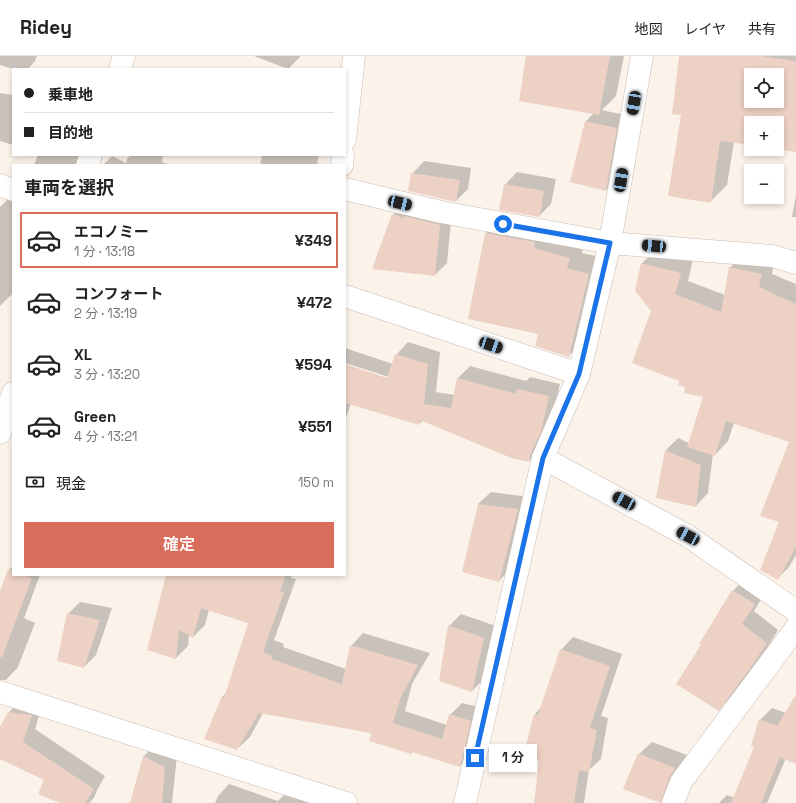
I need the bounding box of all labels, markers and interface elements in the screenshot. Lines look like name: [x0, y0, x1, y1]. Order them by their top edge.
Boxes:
text: Ridey: [20, 15, 72, 40]
text: 地図: [634, 20, 662, 38]
text: レイヤ: [684, 20, 726, 38]
text: 共有: [748, 20, 776, 38]
map controls: [744, 68, 784, 204]
button: locate: [744, 68, 784, 108]
text: 乗車地: [48, 85, 93, 104]
car: [626, 90, 642, 116]
button: +: [744, 116, 784, 156]
text: 目的地: [48, 123, 93, 142]
button: −: [744, 164, 784, 204]
car: [613, 167, 629, 193]
text: 車両を選択: [24, 176, 114, 199]
car: [387, 194, 413, 212]
route start: [494, 215, 512, 233]
icon: car: [26, 222, 62, 258]
text: エコノミー: [74, 222, 149, 241]
text: ¥349: [295, 231, 332, 250]
car: [642, 239, 666, 253]
text: 1 分 · 13:18: [74, 243, 135, 260]
icon: car: [26, 284, 62, 320]
text: コンフォート: [74, 284, 164, 303]
text: ¥472: [297, 293, 332, 312]
text: 2 分 · 13:19: [74, 305, 137, 322]
car: [478, 335, 504, 355]
text: XL: [74, 345, 92, 364]
icon: car: [26, 346, 62, 382]
text: ¥594: [295, 355, 332, 374]
text: 3 分 · 13:20: [74, 366, 140, 383]
text: Green: [74, 407, 116, 426]
icon: car: [26, 408, 62, 444]
text: ¥551: [298, 417, 332, 436]
text: 4 分 · 13:21: [74, 428, 137, 445]
icon: cash: [24, 471, 46, 493]
text: 現金: [56, 474, 86, 493]
text: 150 m: [298, 474, 334, 491]
car: [611, 490, 637, 512]
button: 確定: [24, 522, 334, 568]
car: [675, 525, 701, 547]
callout: 1 分: [489, 744, 537, 772]
route end: [466, 749, 484, 767]
text: 1 分: [502, 749, 524, 766]

